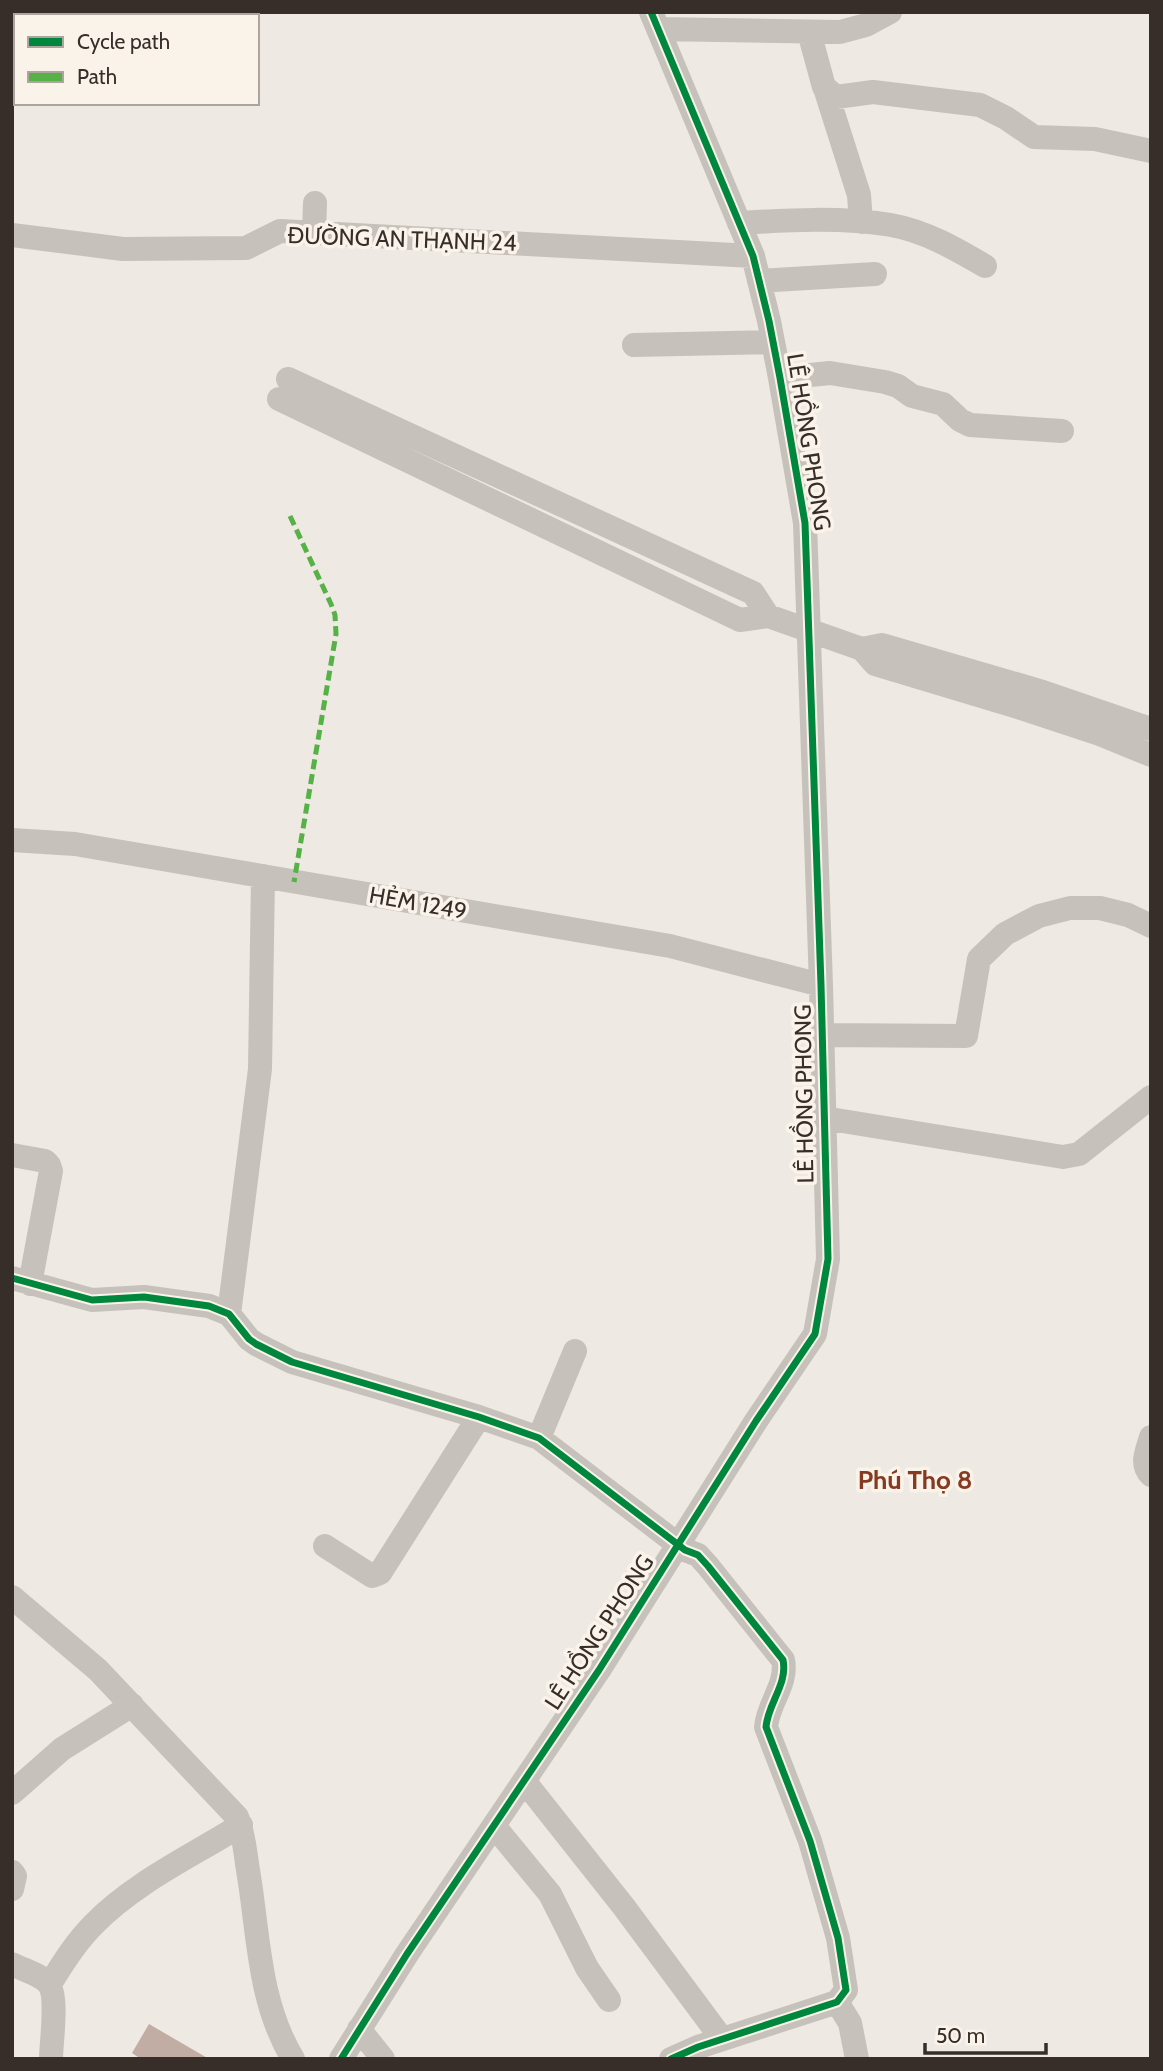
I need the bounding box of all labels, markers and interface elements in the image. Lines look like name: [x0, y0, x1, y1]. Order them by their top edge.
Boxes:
legend: [14, 14, 259, 105]
text: Cycle path: [77, 29, 170, 54]
text: Path: [77, 64, 117, 89]
street label: ĐƯỜNG AN THẠNH 24: [287, 220, 517, 257]
street label: LÊ HỒNG PHONG: [781, 351, 840, 533]
street label: HẺM 1249: [367, 880, 469, 925]
street label: LÊ HỒNG PHONG: [785, 1004, 820, 1184]
district label: Phú Thọ 8: [858, 1464, 972, 1496]
street label: LÊ HỒNG PHONG: [536, 1548, 659, 1715]
scale bar: [925, 2011, 1046, 2056]
text: 50 m: [936, 2023, 985, 2048]

